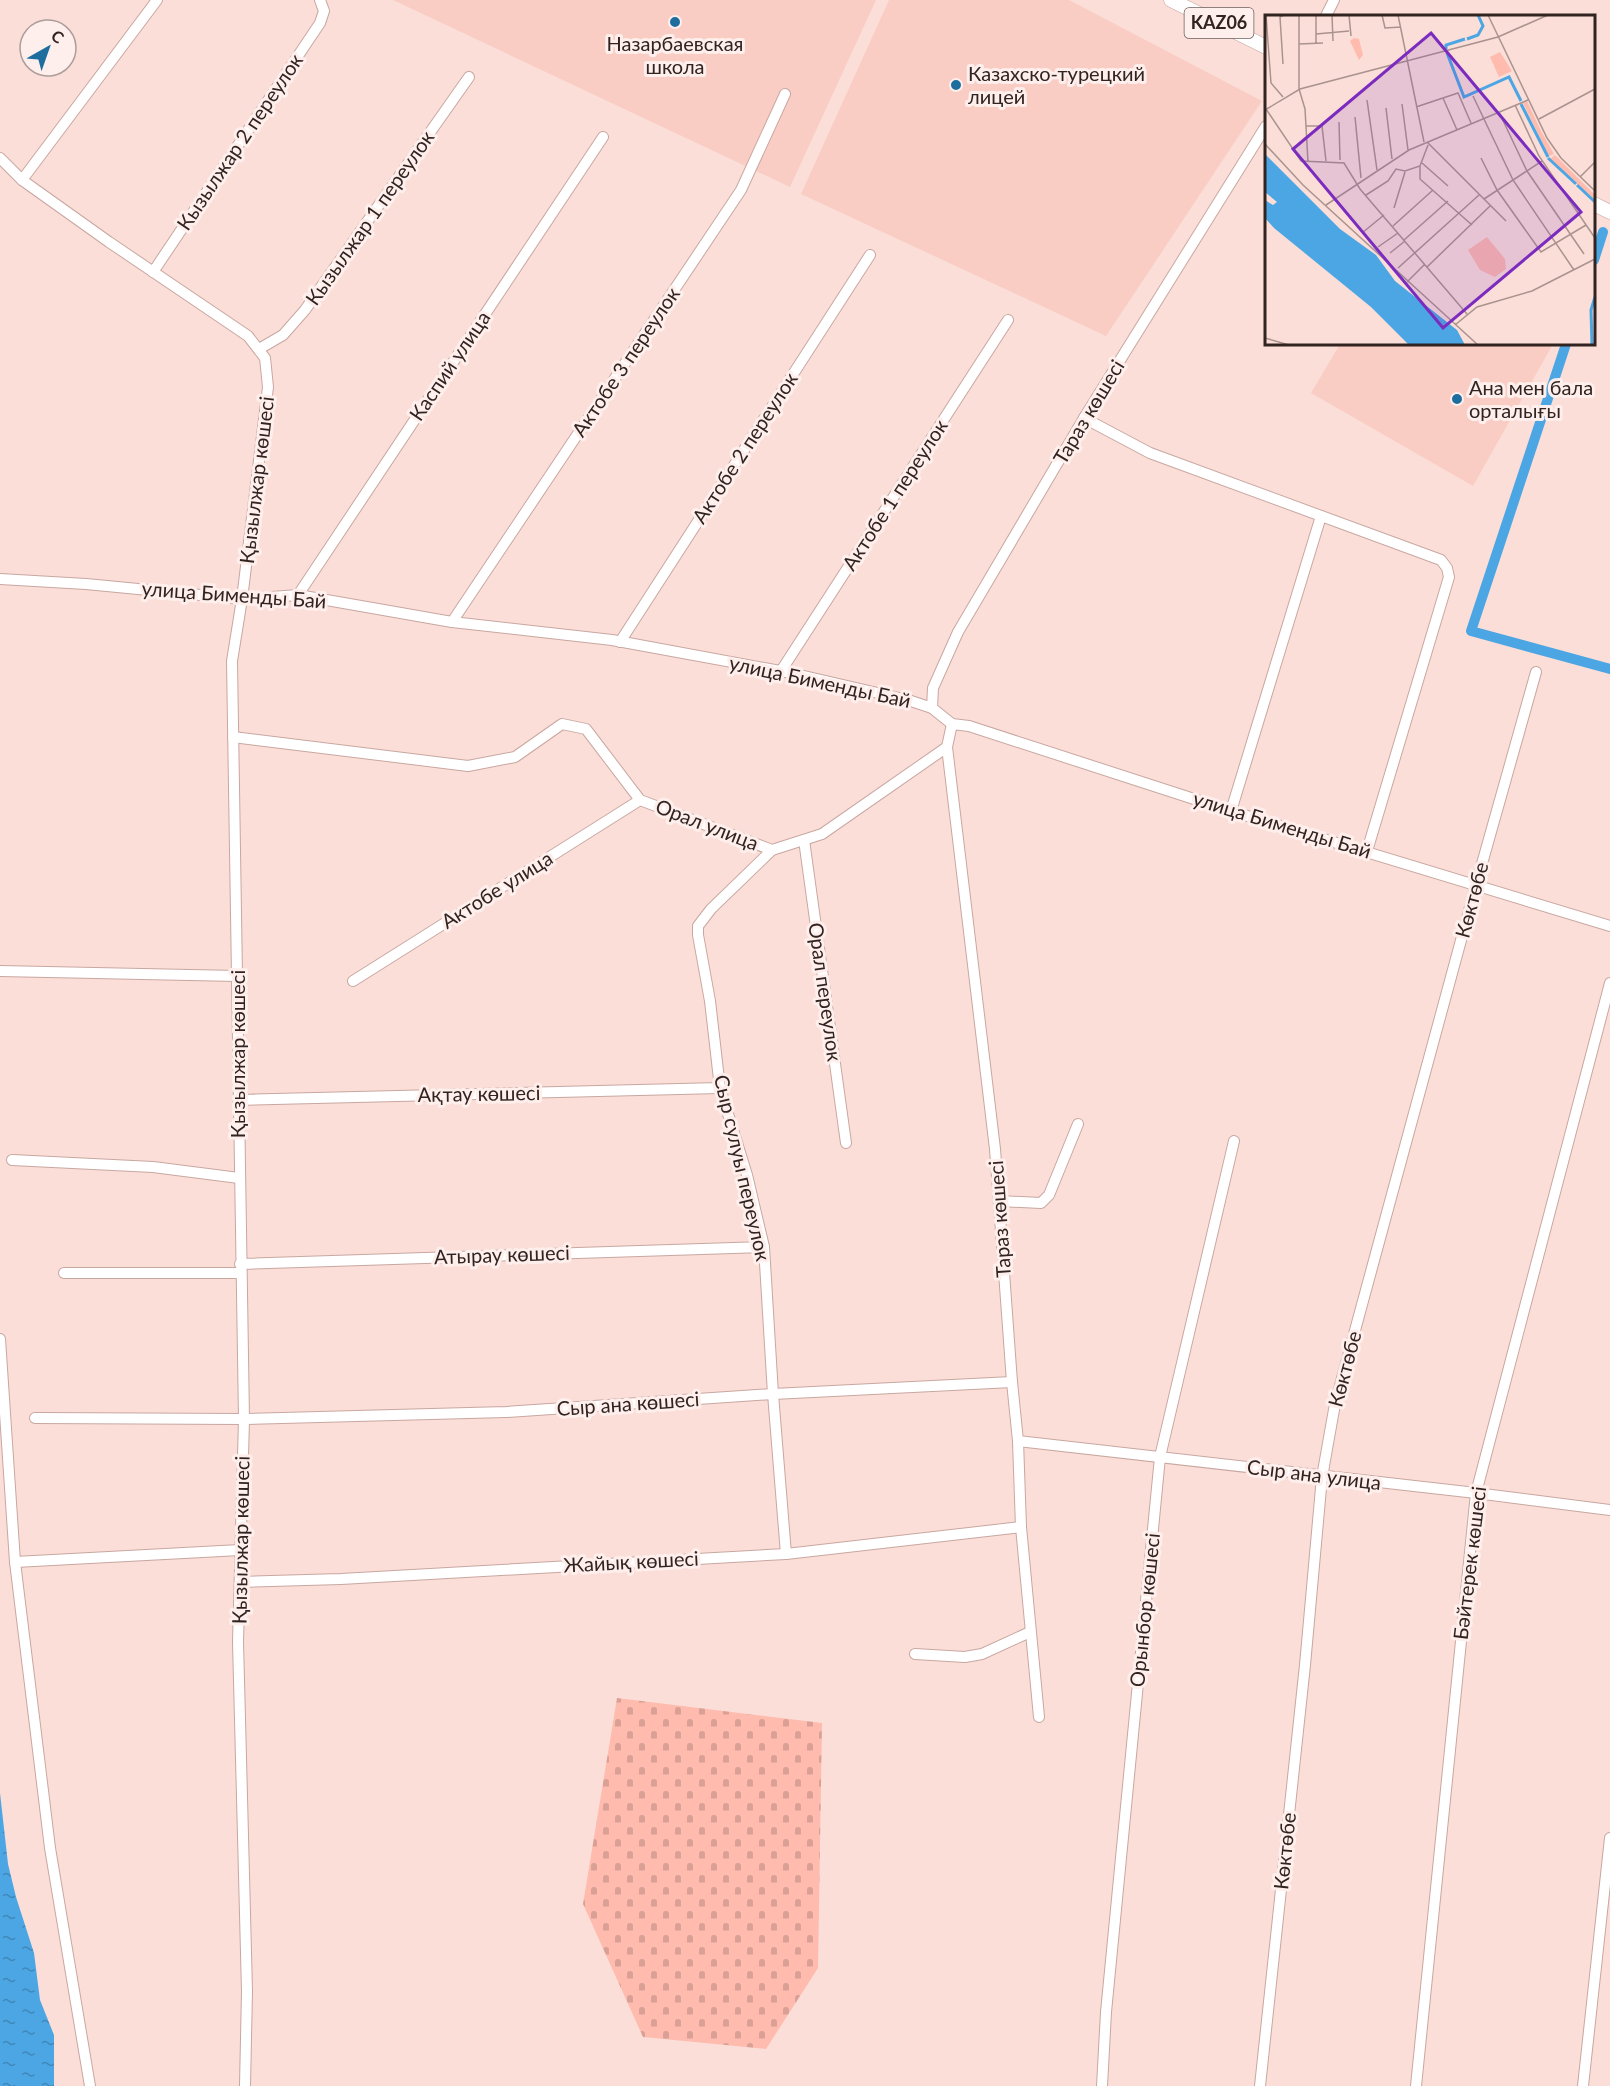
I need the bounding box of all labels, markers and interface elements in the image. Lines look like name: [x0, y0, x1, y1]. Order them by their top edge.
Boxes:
road number: KAZ06: [1184, 8, 1254, 38]
marker: Назарбаевская школа: [668, 15, 682, 29]
inset map: [1265, 15, 1595, 345]
north arrow: [18, 18, 78, 78]
text: С: [48, 25, 68, 47]
place label: Назарбаевская школа: [607, 31, 743, 78]
street label: Кызылжар 2 переулок: [171, 48, 308, 234]
place label: Казахско-турецкий лицей: [968, 61, 1145, 108]
marker: Казахско-турецкий лицей: [949, 78, 963, 92]
street label: Кызылжар 1 переулок: [300, 125, 439, 309]
street label: Актобе 3 переулок: [566, 282, 684, 441]
street label: Каспий улица: [404, 306, 495, 425]
street label: Тараз көшесі: [1048, 355, 1129, 468]
street label: Актобе 2 переулок: [686, 367, 802, 527]
place label: Ана мен бала орталығы: [1469, 375, 1593, 422]
marker: Ана мен бала орталығы: [1450, 392, 1464, 406]
street label: Қызылжар көшесі: [234, 395, 278, 565]
street label: Актобе 1 переулок: [836, 414, 952, 574]
street label: улица Бименды Бай: [141, 576, 327, 612]
street label: улица Бименды Бай: [727, 650, 913, 712]
street label: улица Бименды Бай: [1190, 786, 1374, 863]
street label: Орал улица: [652, 793, 762, 855]
street label: Актобе улица: [436, 845, 557, 933]
street label: Көктөбе: [1449, 859, 1493, 940]
street label: Орал переулок: [804, 921, 848, 1063]
street label: Қызылжар көшесі: [225, 970, 249, 1138]
street label: Сыр сулуы переулок: [710, 1072, 776, 1264]
street label: Ақтау көшесі: [417, 1080, 541, 1106]
street label: Тараз көшесі: [983, 1160, 1015, 1278]
street label: Атырау көшесі: [434, 1240, 570, 1268]
street label: Көктөбе: [1322, 1328, 1366, 1409]
street label: Сыр ана көшесі: [556, 1386, 700, 1420]
street label: Сыр ана улица: [1246, 1454, 1383, 1494]
street label: Қызылжар көшесі: [227, 1456, 253, 1624]
street label: Бәйтерек көшесі: [1448, 1485, 1490, 1641]
street label: Орынбор көшесі: [1124, 1532, 1164, 1688]
street label: Жайық көшесі: [563, 1545, 699, 1577]
street label: Көктөбе: [1268, 1811, 1300, 1891]

